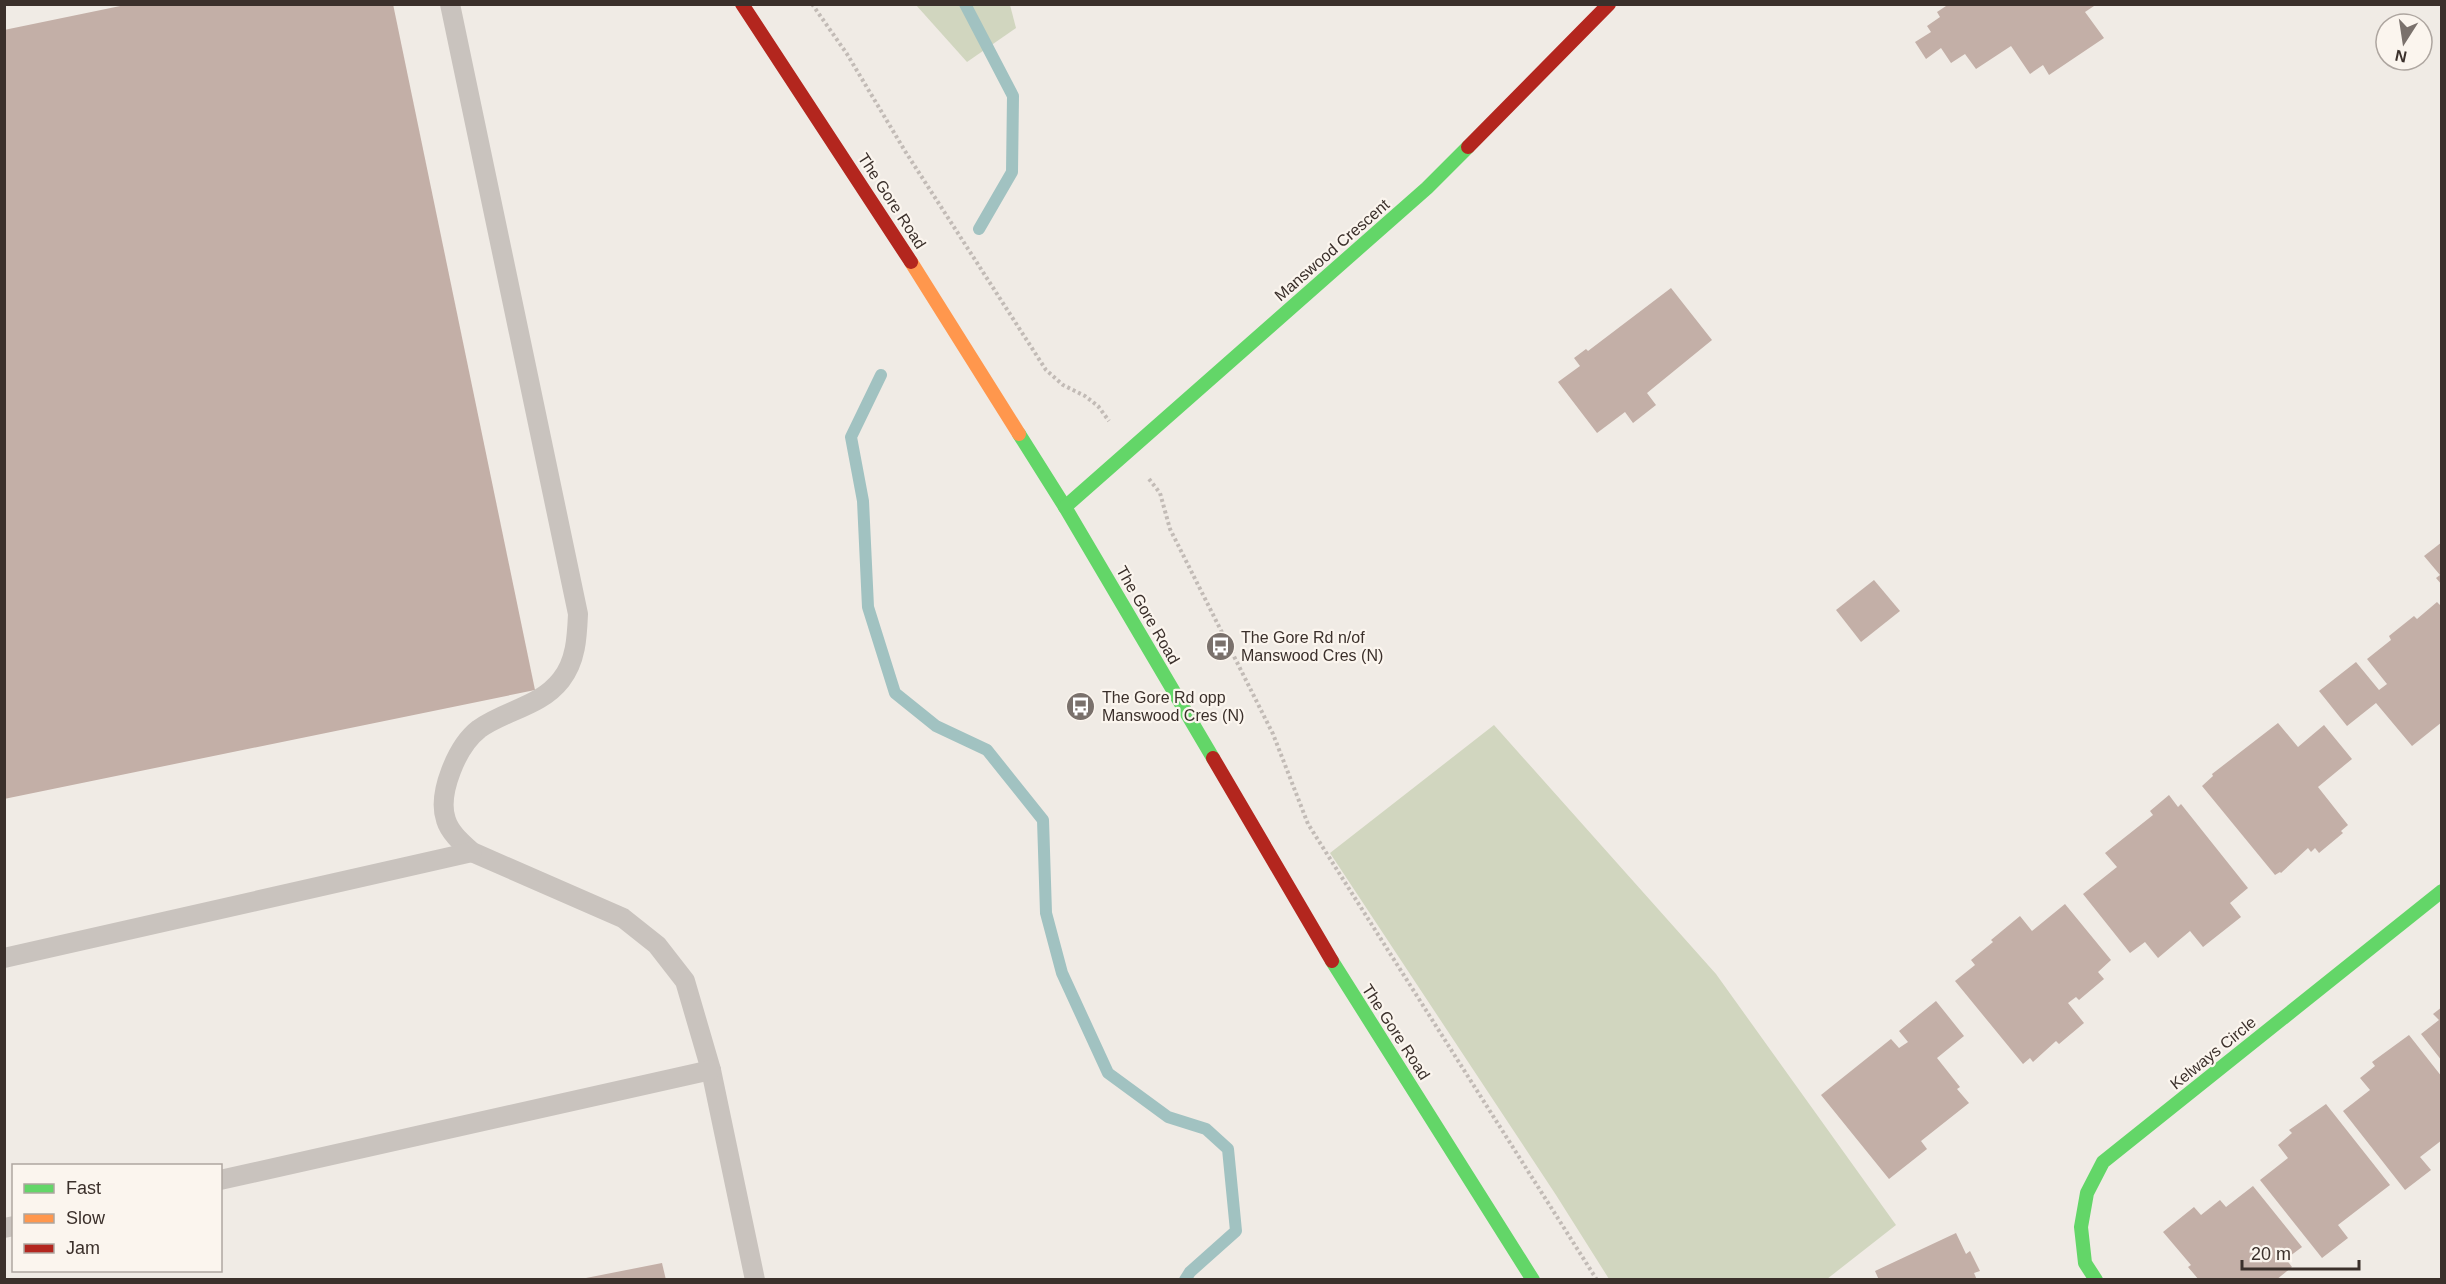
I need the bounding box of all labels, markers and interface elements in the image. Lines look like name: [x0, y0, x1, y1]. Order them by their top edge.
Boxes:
north arrow: [2374, 12, 2434, 72]
text: N: [2394, 47, 2408, 66]
street label: The Gore Road: [855, 150, 929, 252]
street label: Manswood Crescent: [1271, 195, 1393, 304]
street label: The Gore Road: [1113, 563, 1183, 667]
place label: The Gore Rd n/of Manswood Cres (N): [1241, 629, 1383, 664]
bus stop icon: The Gore Rd n/of Manswood Cres (N): [1204, 630, 1236, 662]
place label: The Gore Rd opp Manswood Cres (N): [1102, 689, 1244, 724]
bus stop icon: The Gore Rd opp Manswood Cres (N): [1065, 690, 1097, 722]
street label: The Gore Road: [1359, 981, 1433, 1083]
street label: Kelways Circle: [2167, 1013, 2259, 1093]
legend: [12, 1164, 222, 1272]
text: Fast: [66, 1178, 101, 1198]
text: Slow: [66, 1208, 106, 1228]
scale bar: [2242, 1233, 2359, 1271]
text: Jam: [66, 1238, 100, 1258]
text: 20 m: [2251, 1244, 2291, 1264]

